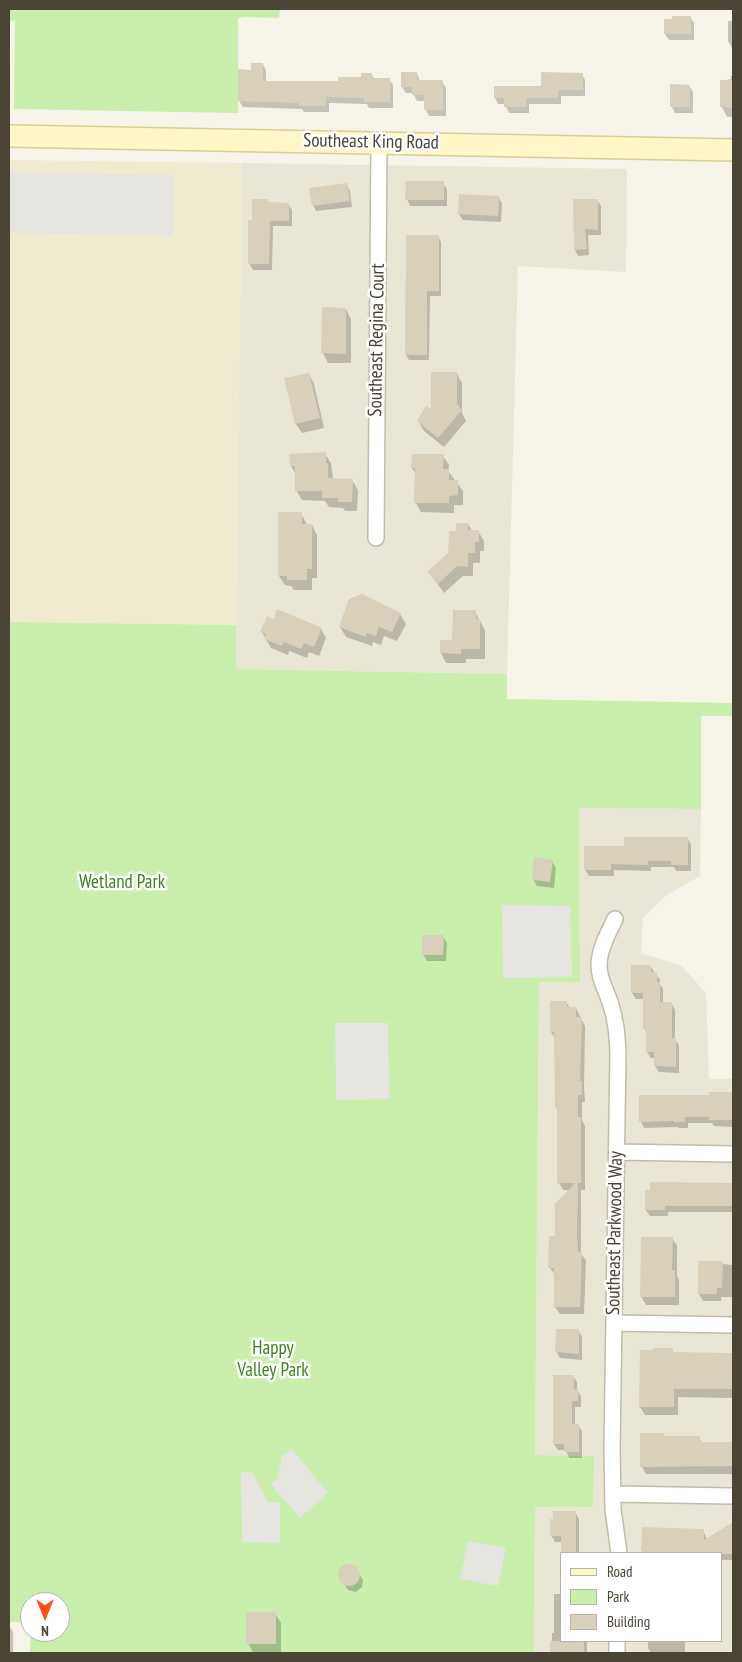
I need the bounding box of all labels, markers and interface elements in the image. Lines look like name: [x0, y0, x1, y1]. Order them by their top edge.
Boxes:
street label: Southeast King Road: [303, 129, 439, 155]
street label: Southeast Regina Court: [364, 263, 390, 417]
park label: Wetland Park: [79, 872, 165, 894]
street label: Southeast Parkwood Way: [602, 1151, 628, 1315]
park label: Happy Valley Park: [237, 1338, 309, 1382]
legend: [560, 1552, 722, 1642]
text: Road: [607, 1562, 633, 1581]
text: Park: [607, 1587, 629, 1606]
north arrow: [20, 1592, 70, 1642]
text: Building: [607, 1612, 650, 1631]
text: N: [41, 1622, 49, 1640]

